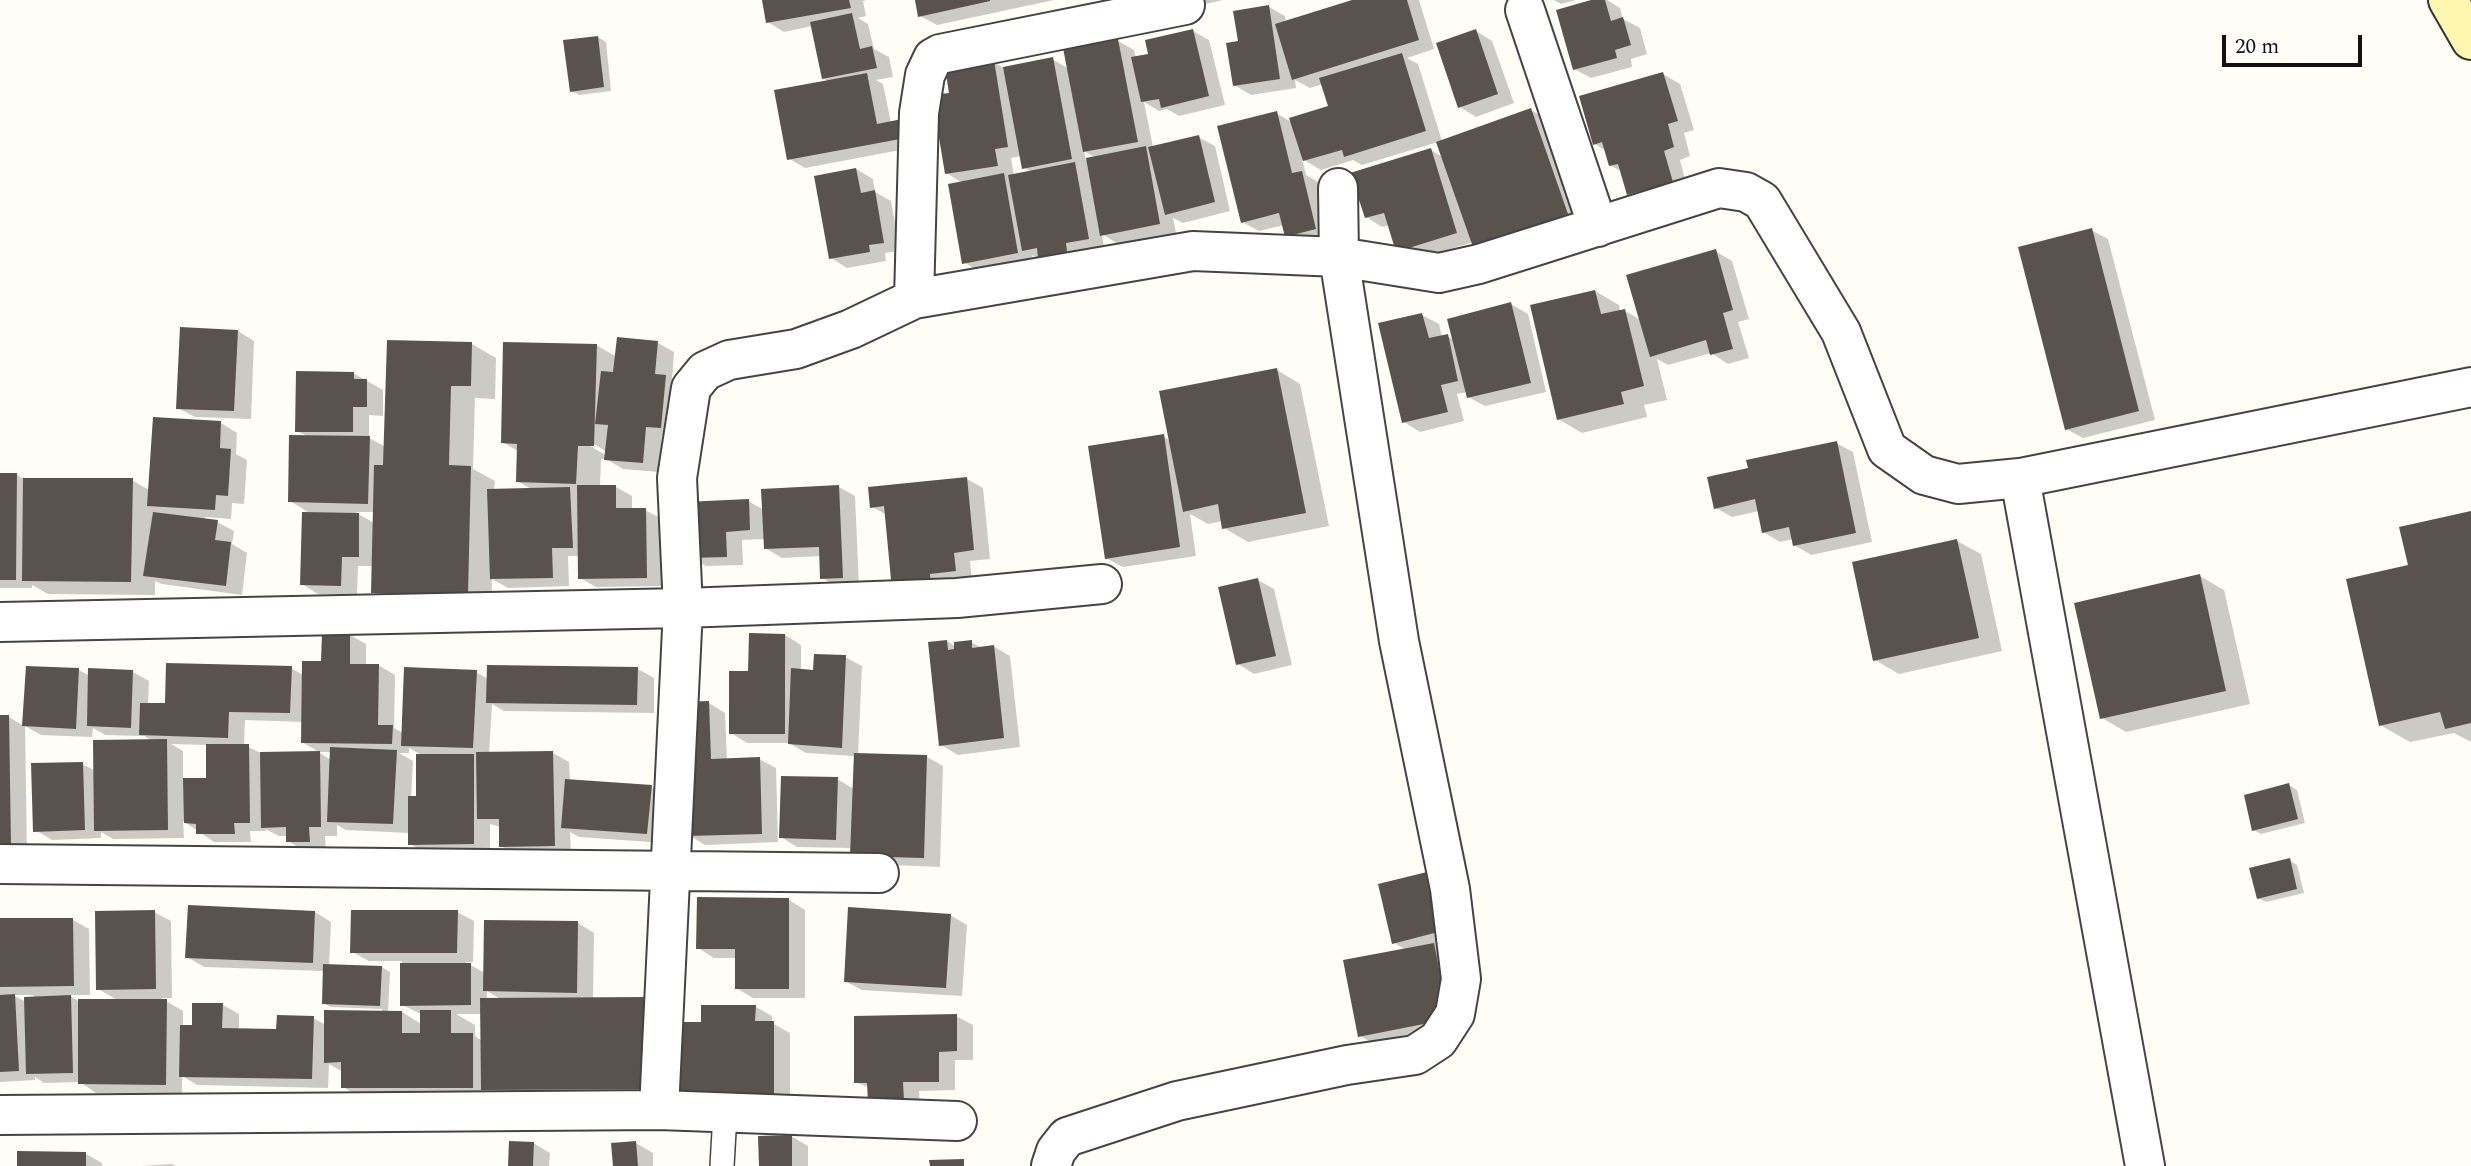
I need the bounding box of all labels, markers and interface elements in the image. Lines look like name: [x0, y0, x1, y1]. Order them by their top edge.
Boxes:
scale bar: [2226, 21, 2366, 65]
text: 20 m: [2235, 31, 2279, 63]

